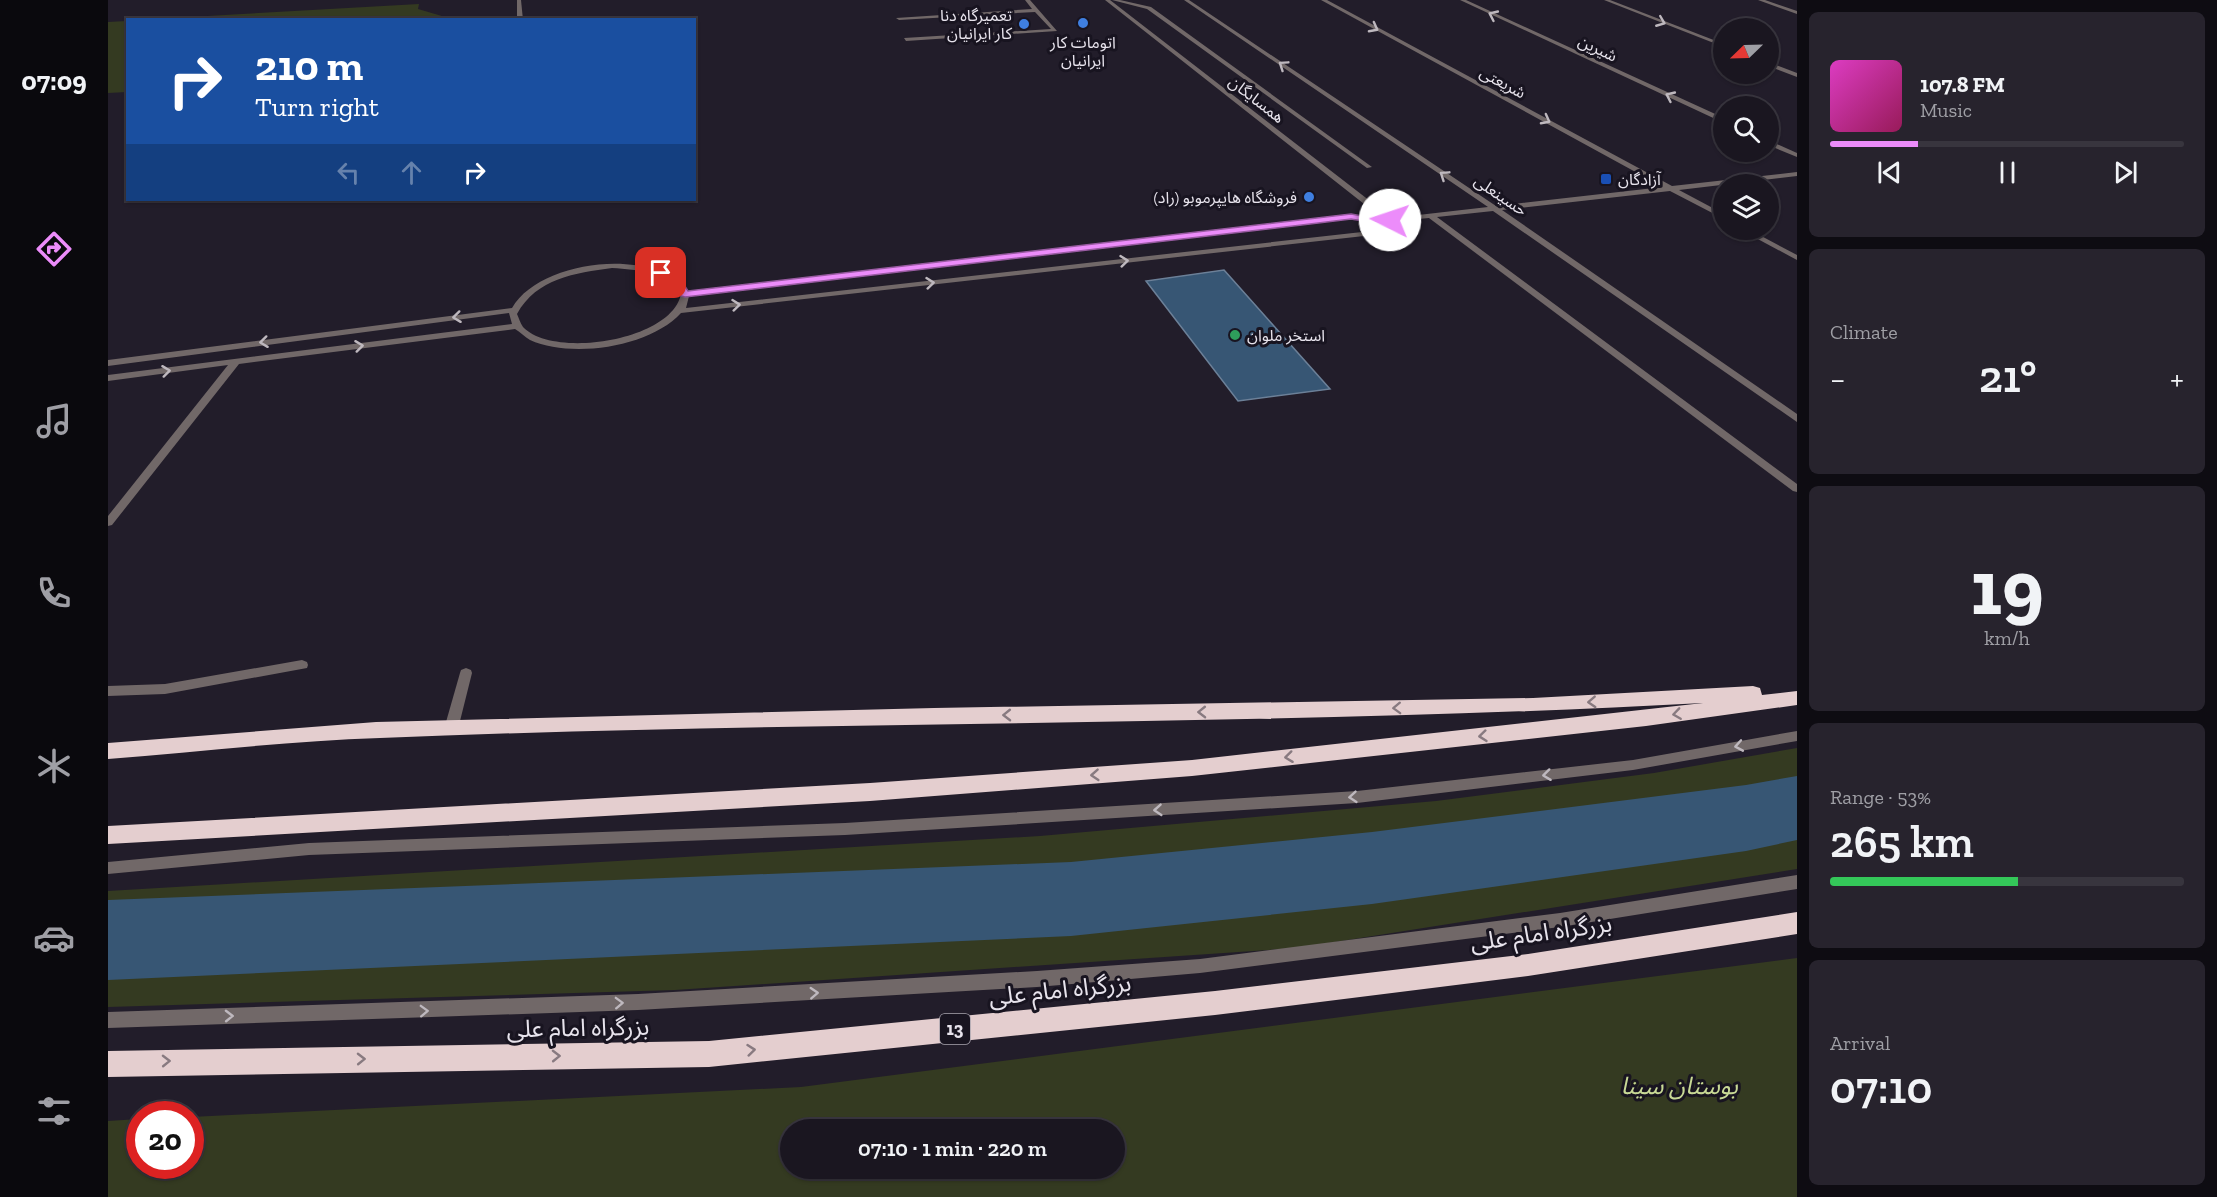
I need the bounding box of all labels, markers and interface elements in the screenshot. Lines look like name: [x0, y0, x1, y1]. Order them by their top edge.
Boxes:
place label: تعمیرگاه دنا کار ایرانیان: [940, 6, 1012, 43]
one-way arrow: [1489, 10, 1500, 22]
one-way arrow: [1655, 14, 1666, 27]
marker: اتومات کار ایرانیان: [1076, 16, 1090, 30]
marker: تعمیرگاه دنا کار ایرانیان: [1017, 17, 1031, 31]
north arrow: [1713, 18, 1779, 84]
map controls: [1713, 18, 1779, 240]
one-way arrow: [1368, 21, 1378, 32]
street label: شیرین: [1575, 31, 1620, 66]
place label: اتومات کار ایرانیان: [1049, 33, 1116, 70]
text: 210 m: [255, 40, 363, 91]
icon: right: [156, 42, 234, 120]
one-way arrow: [1278, 61, 1289, 72]
street label: شریعتی: [1477, 62, 1529, 102]
text: 07:09: [21, 65, 87, 97]
text: 107.8 FM: [1920, 71, 2005, 98]
street label: همسایگان: [1225, 72, 1288, 127]
text: Turn right: [255, 91, 379, 123]
one-way arrow: [1666, 92, 1677, 104]
button: search: [1713, 96, 1779, 162]
text: Music: [1920, 98, 1972, 122]
one-way arrow: [1539, 113, 1550, 125]
icon: left: [332, 156, 365, 189]
icon: ahead: [395, 156, 428, 189]
icon: right: [458, 156, 491, 189]
icon: previous: [1873, 156, 1906, 189]
icon: pause: [1991, 156, 2024, 189]
icon: next: [2109, 156, 2142, 189]
place label: آزادگان: [1618, 170, 1662, 189]
one-way arrow: [1440, 171, 1451, 182]
street label: حسینعلی: [1471, 171, 1531, 220]
marker: آزادگان: [1599, 172, 1613, 186]
button: layers: [1713, 174, 1779, 240]
place label: فروشگاه هایپرموبو (راد): [1153, 188, 1297, 208]
position arrow: [1358, 188, 1422, 252]
marker: فروشگاه هایپرموبو (راد): [1302, 190, 1316, 204]
icon: directions: [33, 228, 75, 270]
pin: [635, 247, 686, 298]
one-way arrow: [1119, 255, 1128, 268]
icon: arrive: [644, 256, 677, 289]
one-way arrow: [925, 277, 935, 290]
one-way arrow: [732, 299, 741, 312]
one-way arrow: [452, 310, 462, 323]
text: Climate: [1830, 320, 1898, 344]
place label: استخر ملوان: [1247, 326, 1325, 345]
marker: استخر ملوان: [1228, 328, 1242, 342]
one-way arrow: [259, 336, 268, 348]
one-way arrow: [355, 340, 364, 353]
text: 21°: [1979, 350, 2037, 404]
text: −: [1830, 359, 1845, 398]
text: +: [2170, 359, 2184, 398]
one-way arrow: [161, 365, 171, 377]
icon: music: [33, 400, 75, 442]
text: 19: [1970, 540, 2044, 634]
icon: phone: [33, 572, 75, 614]
text: km/h: [1984, 626, 2030, 650]
one-way arrow: [1587, 695, 1596, 708]
one-way arrow: [1392, 702, 1401, 715]
one-way arrow: [1197, 706, 1206, 718]
one-way arrow: [1672, 708, 1681, 720]
one-way arrow: [1002, 709, 1011, 721]
one-way arrow: [1478, 729, 1487, 742]
one-way arrow: [1735, 740, 1744, 752]
icon: climate: [33, 745, 75, 787]
one-way arrow: [1284, 750, 1294, 763]
one-way arrow: [1542, 768, 1551, 781]
one-way arrow: [1090, 769, 1099, 782]
text: Range · 53%: [1830, 785, 1931, 809]
one-way arrow: [1348, 790, 1357, 803]
one-way arrow: [1154, 803, 1163, 816]
text: 265 km: [1830, 815, 1974, 869]
street label: بزرگراه امام علی: [1468, 908, 1614, 961]
icon: car: [33, 917, 75, 959]
street label: بزرگراه امام علی: [987, 968, 1133, 1015]
one-way arrow: [809, 986, 818, 999]
one-way arrow: [615, 997, 624, 1010]
one-way arrow: [420, 1004, 429, 1017]
one-way arrow: [225, 1009, 234, 1022]
street label: بزرگراه امام علی: [506, 1012, 650, 1047]
road number: 13: [940, 1014, 970, 1044]
text: Arrival: [1830, 1031, 1890, 1055]
one-way arrow: [747, 1044, 756, 1057]
one-way arrow: [552, 1050, 561, 1062]
one-way arrow: [357, 1053, 366, 1065]
one-way arrow: [162, 1055, 171, 1068]
text: 07:10: [1830, 1061, 1932, 1115]
park label: بوستان سینا: [1620, 1071, 1738, 1100]
icon: filters: [33, 1090, 75, 1132]
speed limit sign: 20: [126, 1101, 204, 1179]
text: 07:10 · 1 min · 220 m: [858, 1135, 1047, 1162]

